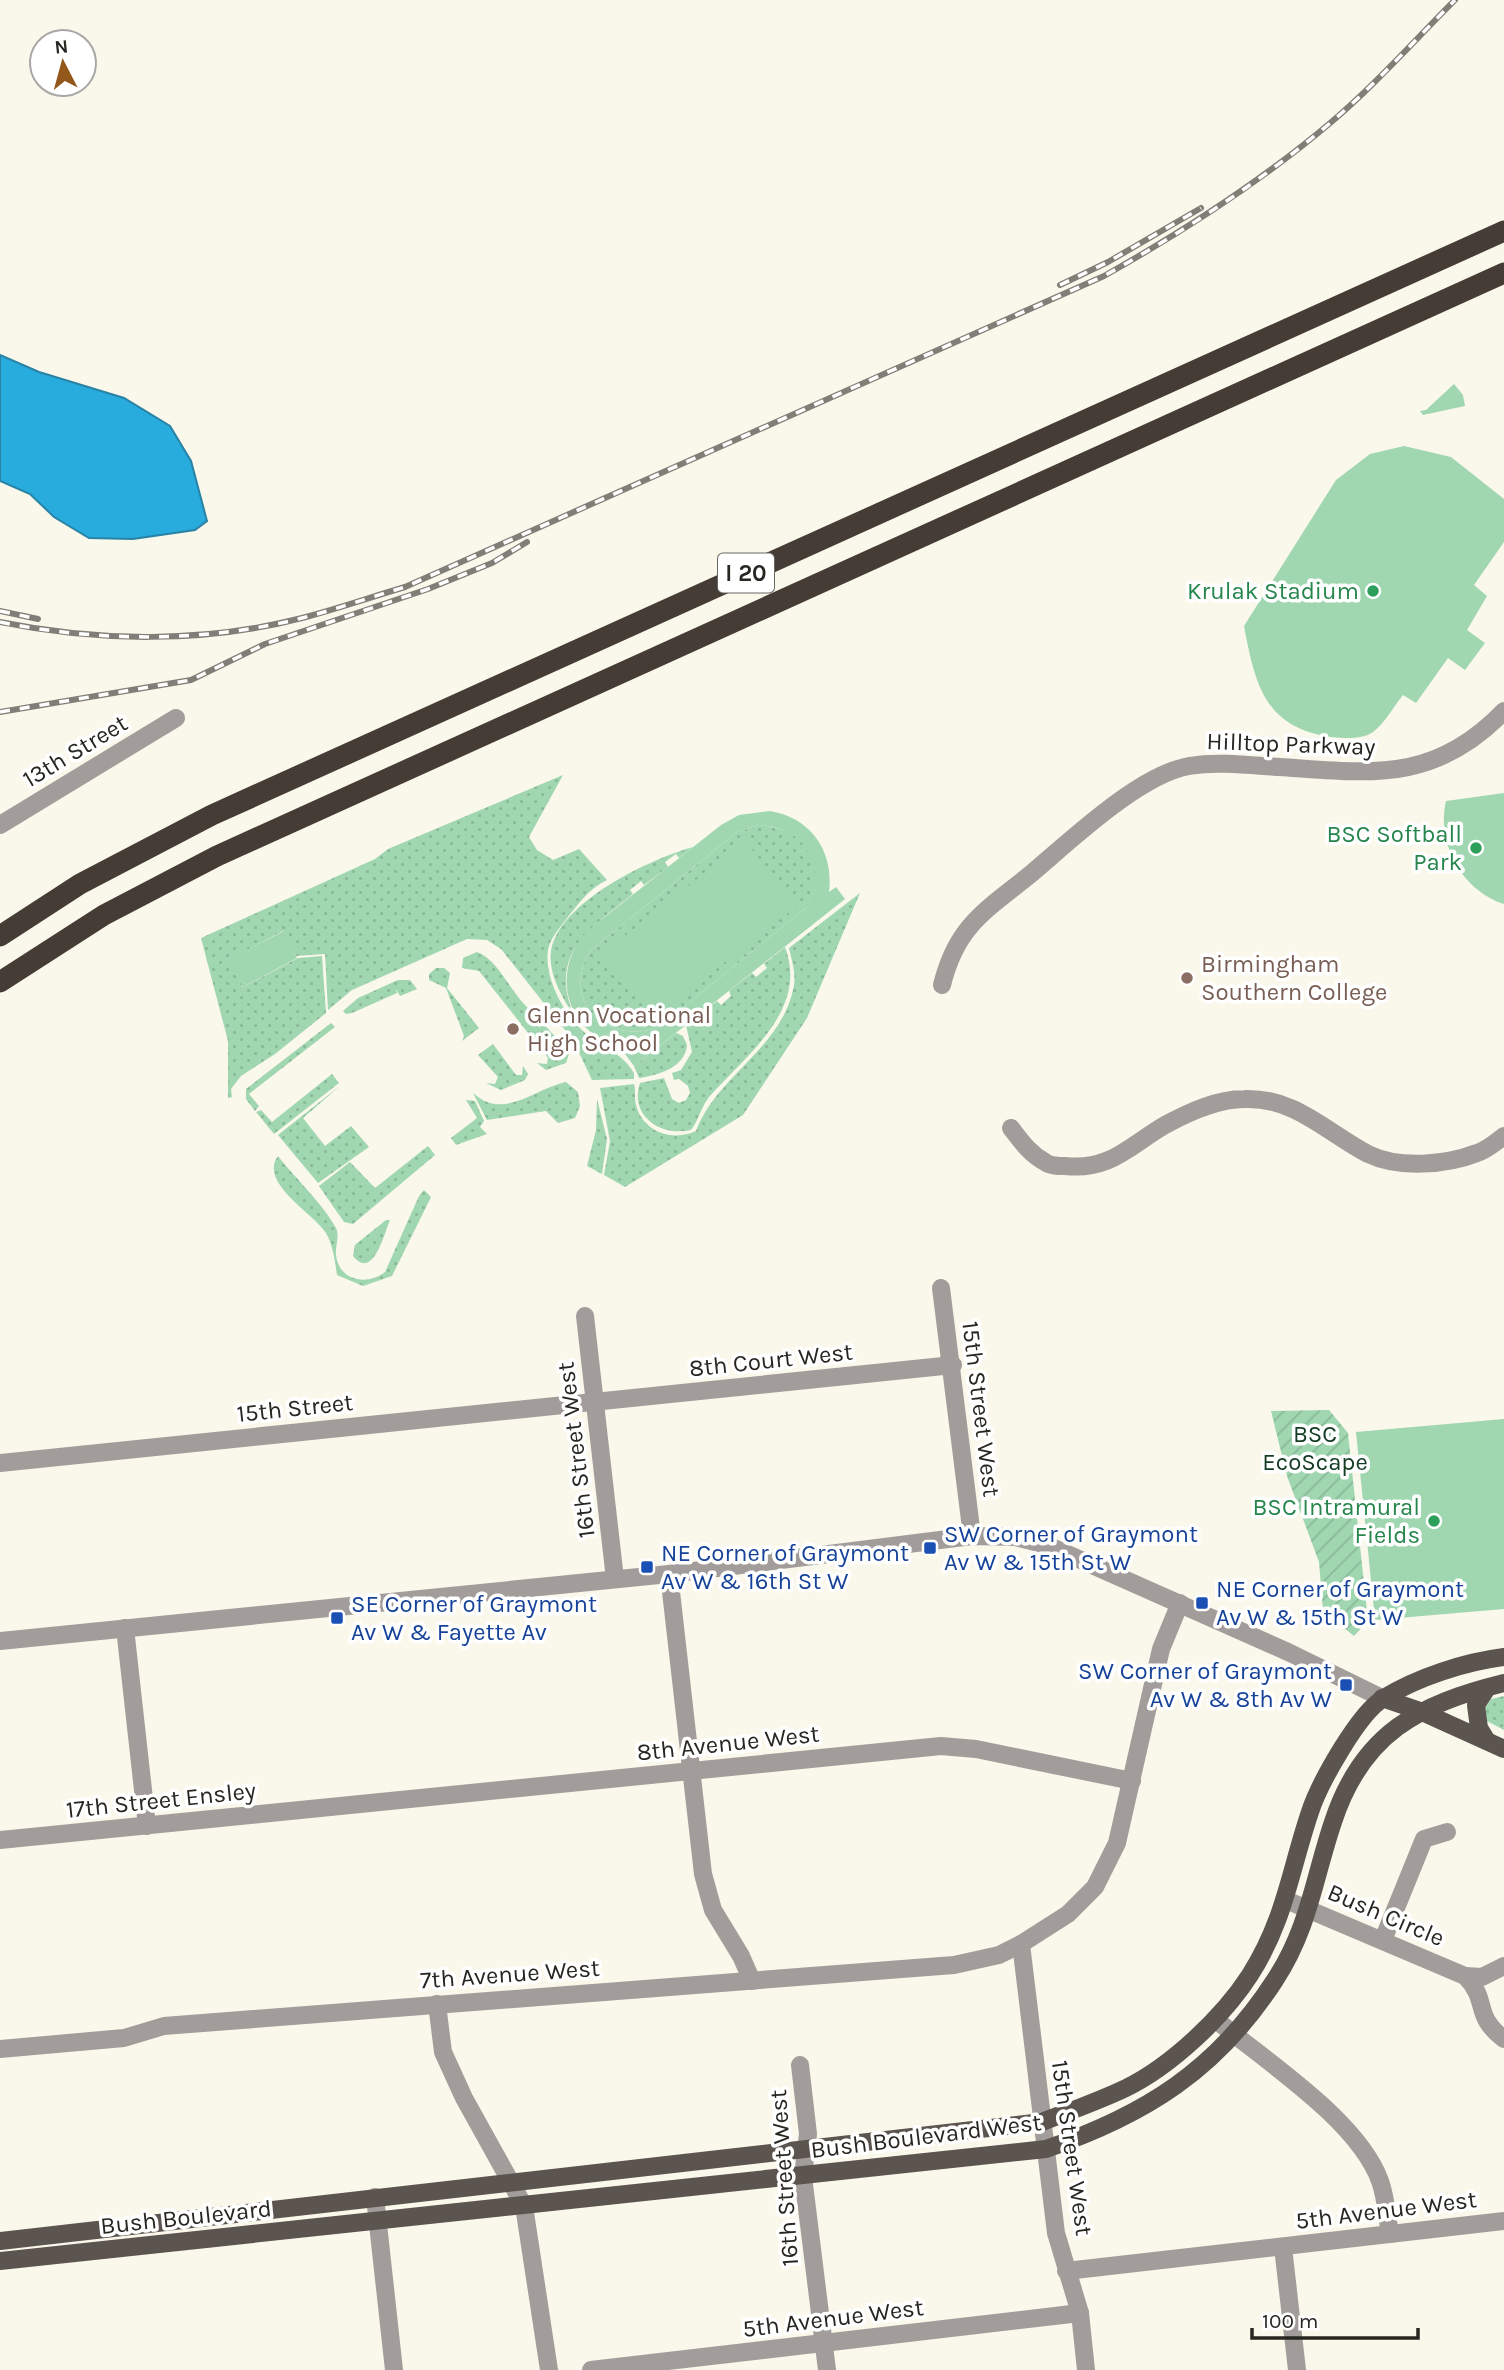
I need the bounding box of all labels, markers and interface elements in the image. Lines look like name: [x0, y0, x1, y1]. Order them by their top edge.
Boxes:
north arrow: [28, 28, 98, 98]
text: N: [53, 35, 69, 59]
road number: I 20: [718, 554, 774, 593]
place label: Krulak Stadium: [1187, 577, 1359, 605]
marker: Krulak Stadium: [1365, 583, 1381, 599]
street label: 13th Street: [18, 709, 132, 793]
street label: Hilltop Parkway: [1206, 727, 1376, 761]
place label: BSC Softball Park: [1326, 820, 1462, 876]
marker: BSC Softball Park: [1468, 840, 1484, 856]
place label: Birmingham Southern College: [1201, 950, 1387, 1006]
marker: Birmingham Southern College: [1179, 970, 1195, 986]
place label: Glenn Vocational High School: [527, 1001, 711, 1057]
marker: Glenn Vocational High School: [505, 1021, 521, 1037]
street label: 15th Street West: [956, 1319, 1006, 1499]
street label: 8th Court West: [688, 1337, 854, 1383]
street label: 16th Street West: [551, 1360, 601, 1540]
street label: 15th Street: [236, 1388, 354, 1428]
park label: BSC EcoScape: [1262, 1420, 1368, 1476]
place label: BSC Intramural Fields: [1252, 1493, 1420, 1549]
marker: BSC Intramural Fields: [1426, 1513, 1442, 1529]
place label: SW Corner of Graymont Av W & 15th St W: [944, 1520, 1198, 1576]
place label: NE Corner of Graymont Av W & 16th St W: [661, 1539, 909, 1595]
marker: SW Corner of Graymont Av W & 15th St W: [922, 1540, 938, 1556]
marker: NE Corner of Graymont Av W & 16th St W: [639, 1559, 655, 1575]
place label: NE Corner of Graymont Av W & 15th St W: [1216, 1575, 1464, 1631]
place label: SE Corner of Graymont Av W & Fayette Av: [351, 1590, 597, 1646]
marker: NE Corner of Graymont Av W & 15th St W: [1194, 1595, 1210, 1611]
marker: SE Corner of Graymont Av W & Fayette Av: [329, 1610, 345, 1626]
place label: SW Corner of Graymont Av W & 8th Av W: [1078, 1657, 1333, 1713]
marker: SW Corner of Graymont Av W & 8th Av W: [1338, 1677, 1354, 1693]
street label: 8th Avenue West: [635, 1719, 821, 1767]
street label: 17th Street Ensley: [65, 1776, 257, 1824]
street label: Bush Circle: [1323, 1878, 1449, 1952]
street label: 7th Avenue West: [419, 1954, 601, 1994]
street label: 15th Street West: [1046, 2058, 1098, 2238]
street label: 16th Street West: [764, 2089, 804, 2267]
street label: Bush Boulevard West: [809, 2108, 1043, 2164]
street label: 5th Avenue West: [1294, 2185, 1478, 2235]
street label: Bush Boulevard: [99, 2194, 273, 2240]
street label: 5th Avenue West: [741, 2293, 925, 2343]
scale bar: [1252, 2296, 1418, 2340]
text: 100 m: [1262, 2309, 1319, 2333]

